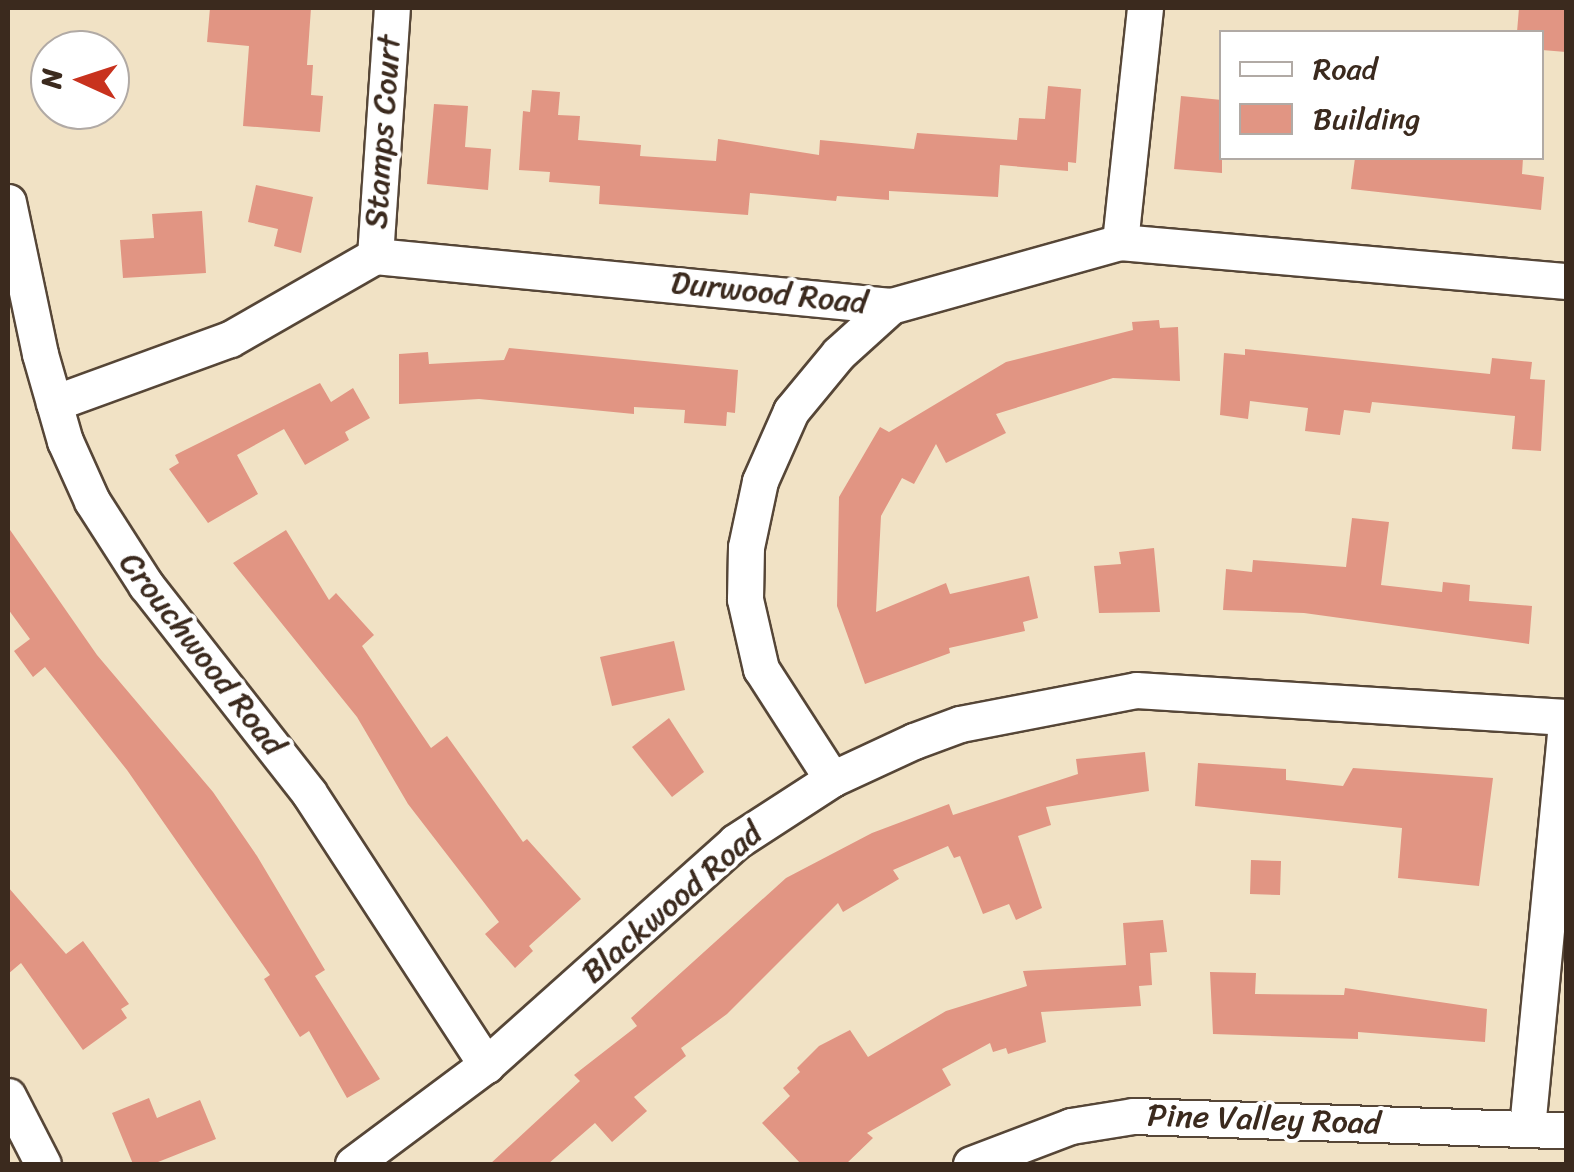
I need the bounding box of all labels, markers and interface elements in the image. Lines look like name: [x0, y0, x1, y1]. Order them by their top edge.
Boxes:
north arrow: [30, 30, 130, 130]
legend: [1219, 30, 1544, 160]
street label: Stamps Court: [357, 33, 409, 231]
text: Road: [1313, 42, 1377, 96]
text: N: [27, 68, 77, 89]
text: Building: [1313, 92, 1420, 146]
street label: Durwood Road: [669, 264, 869, 322]
street label: Crouchwood Road: [111, 545, 293, 763]
street label: Blackwood Road: [574, 814, 770, 992]
street label: Pine Valley Road: [1148, 1097, 1380, 1143]

